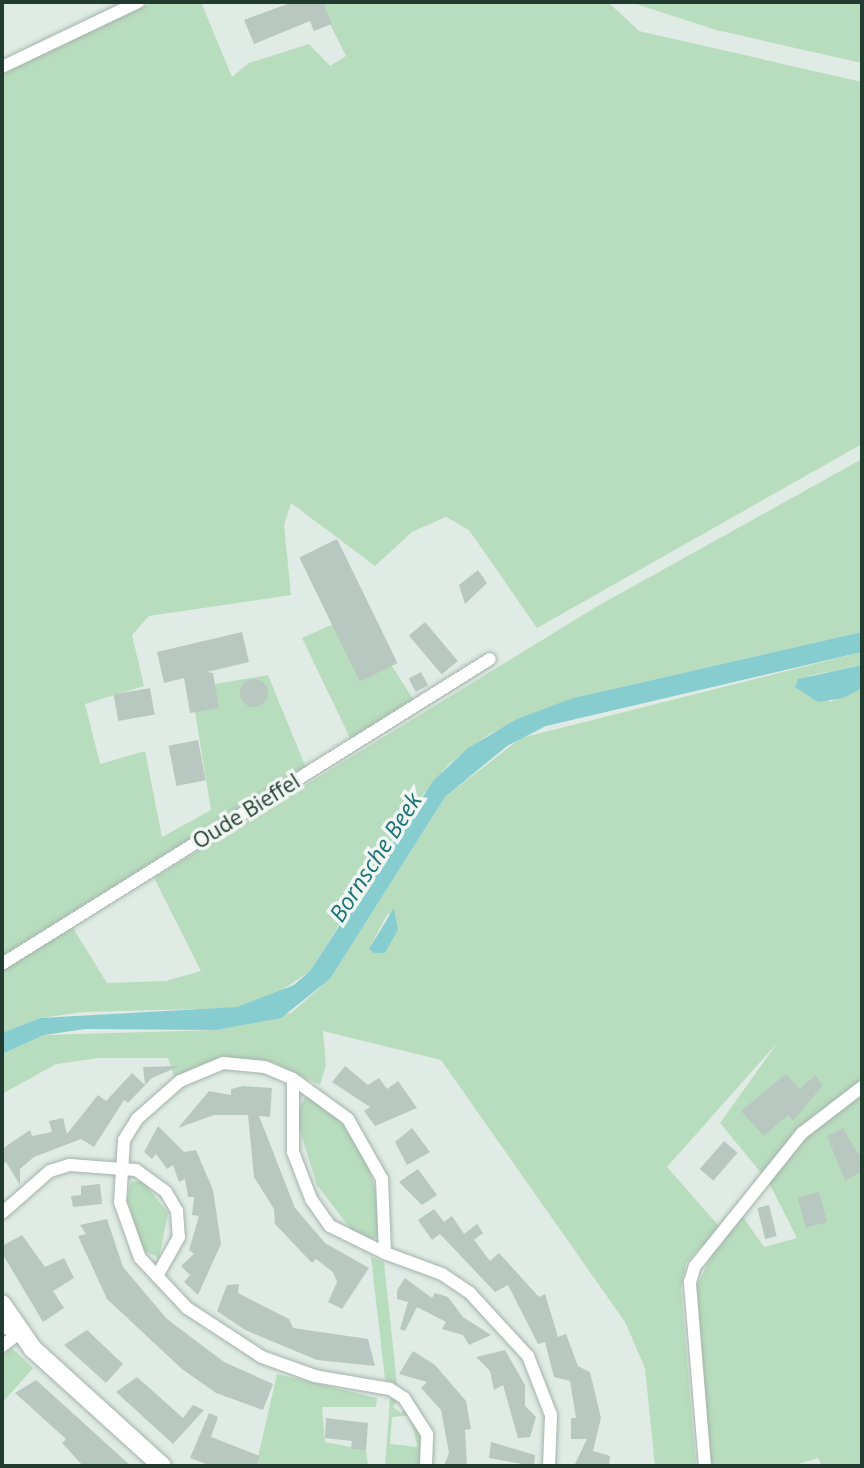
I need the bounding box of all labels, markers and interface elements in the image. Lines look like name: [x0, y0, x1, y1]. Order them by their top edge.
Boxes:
street label: Oude Bieffel: [188, 768, 304, 854]
water label: Bornsche Beek: [323, 787, 427, 927]

